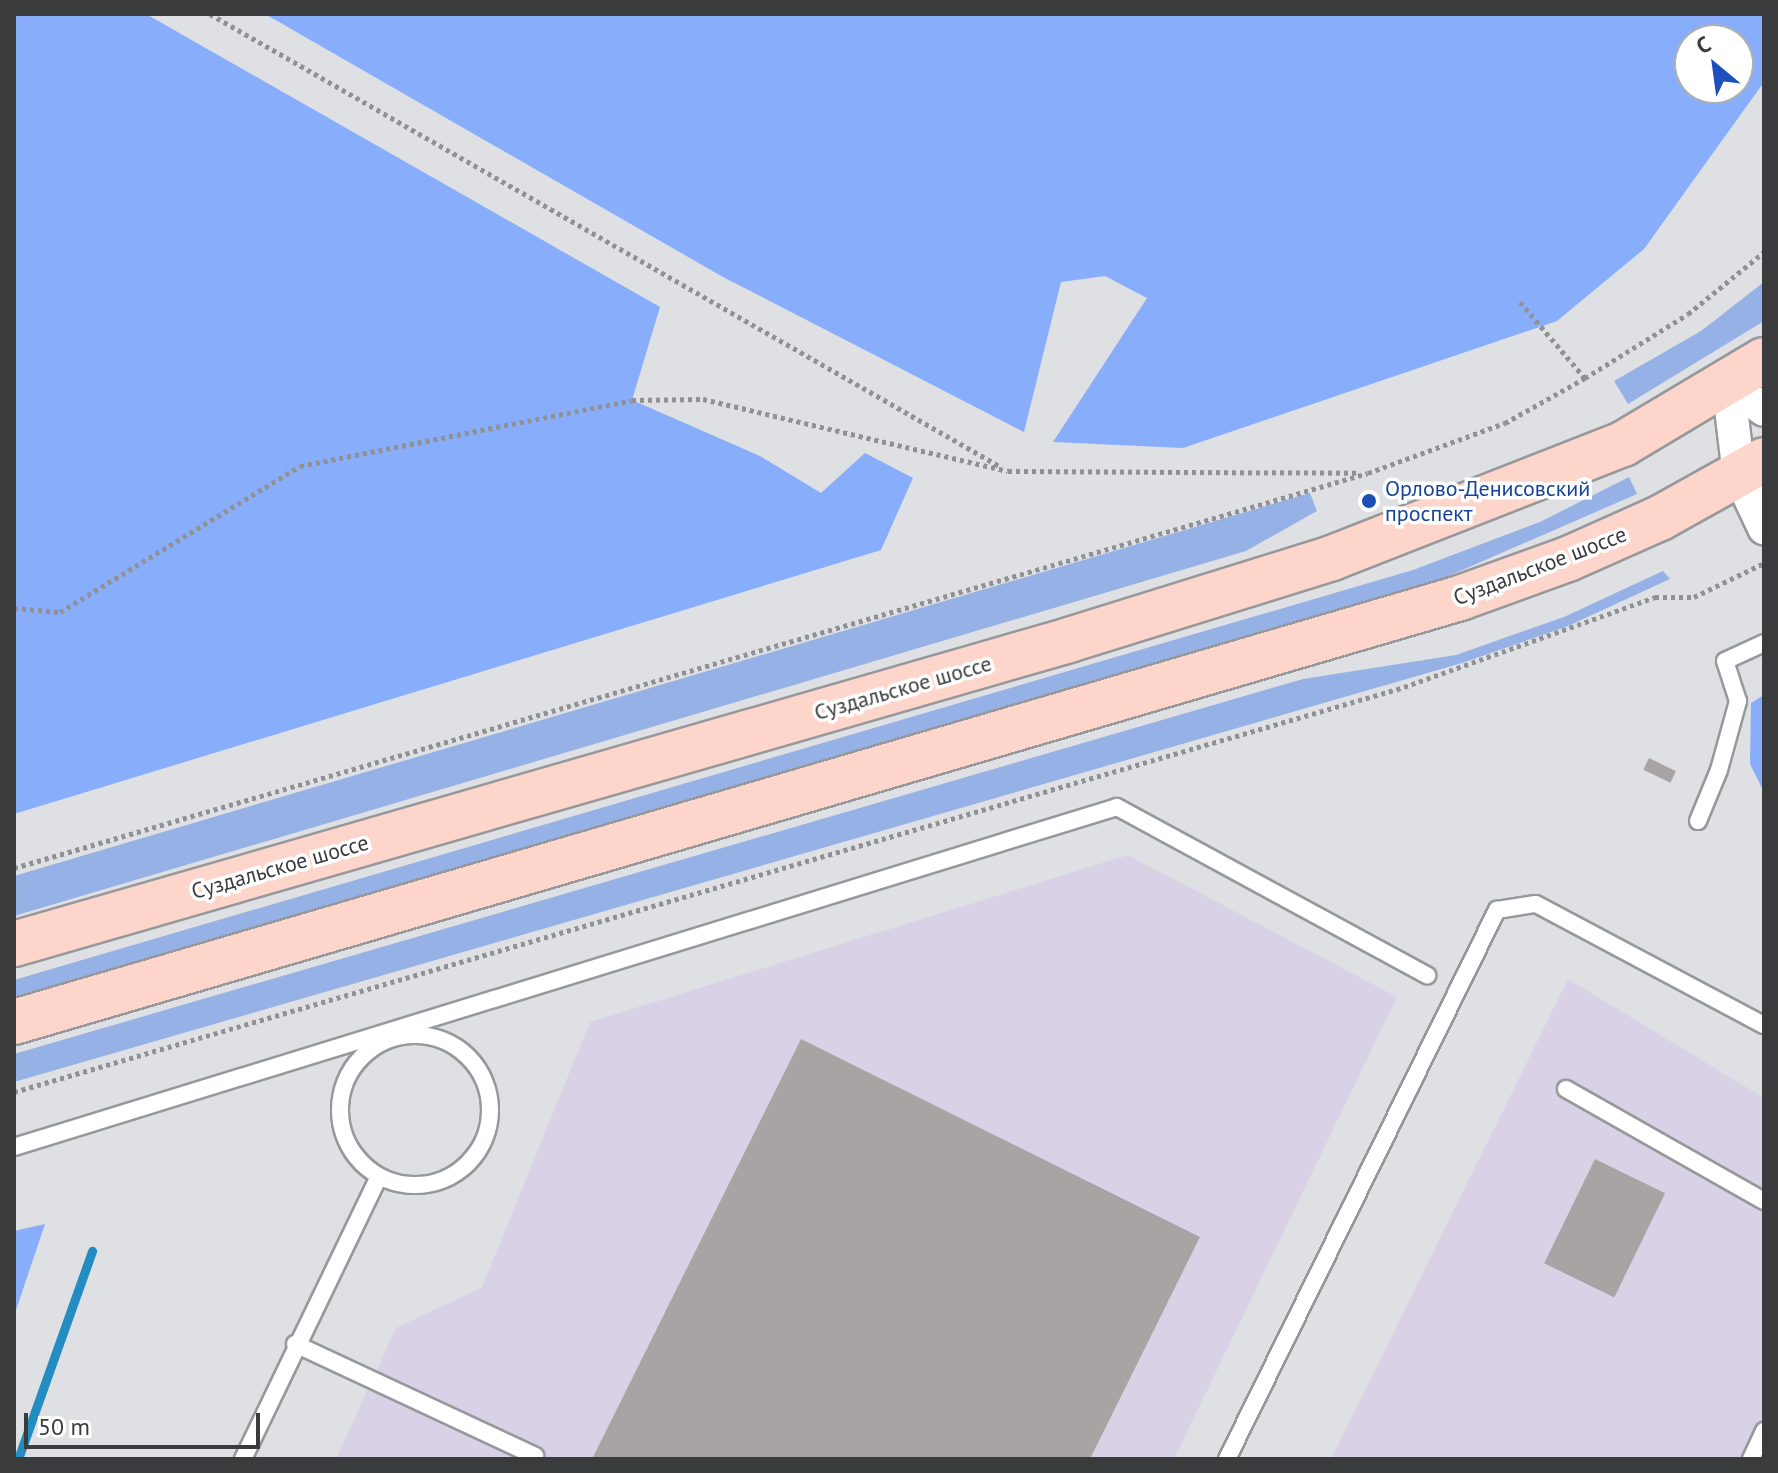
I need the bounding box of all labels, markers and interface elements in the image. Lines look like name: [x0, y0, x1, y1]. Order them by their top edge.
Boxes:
north arrow: [1674, 24, 1754, 104]
text: С: [1691, 30, 1716, 60]
place label: Орлово-Денисовский проспект: [1385, 475, 1590, 526]
marker: Орлово-Денисовский проспект: [1360, 492, 1378, 510]
street label: Суздальское шоссе: [1450, 521, 1630, 611]
street label: Суздальское шоссе: [811, 650, 995, 726]
street label: Суздальское шоссе: [188, 829, 372, 905]
scale bar: [28, 1397, 264, 1447]
text: 50 m: [38, 1411, 90, 1442]

